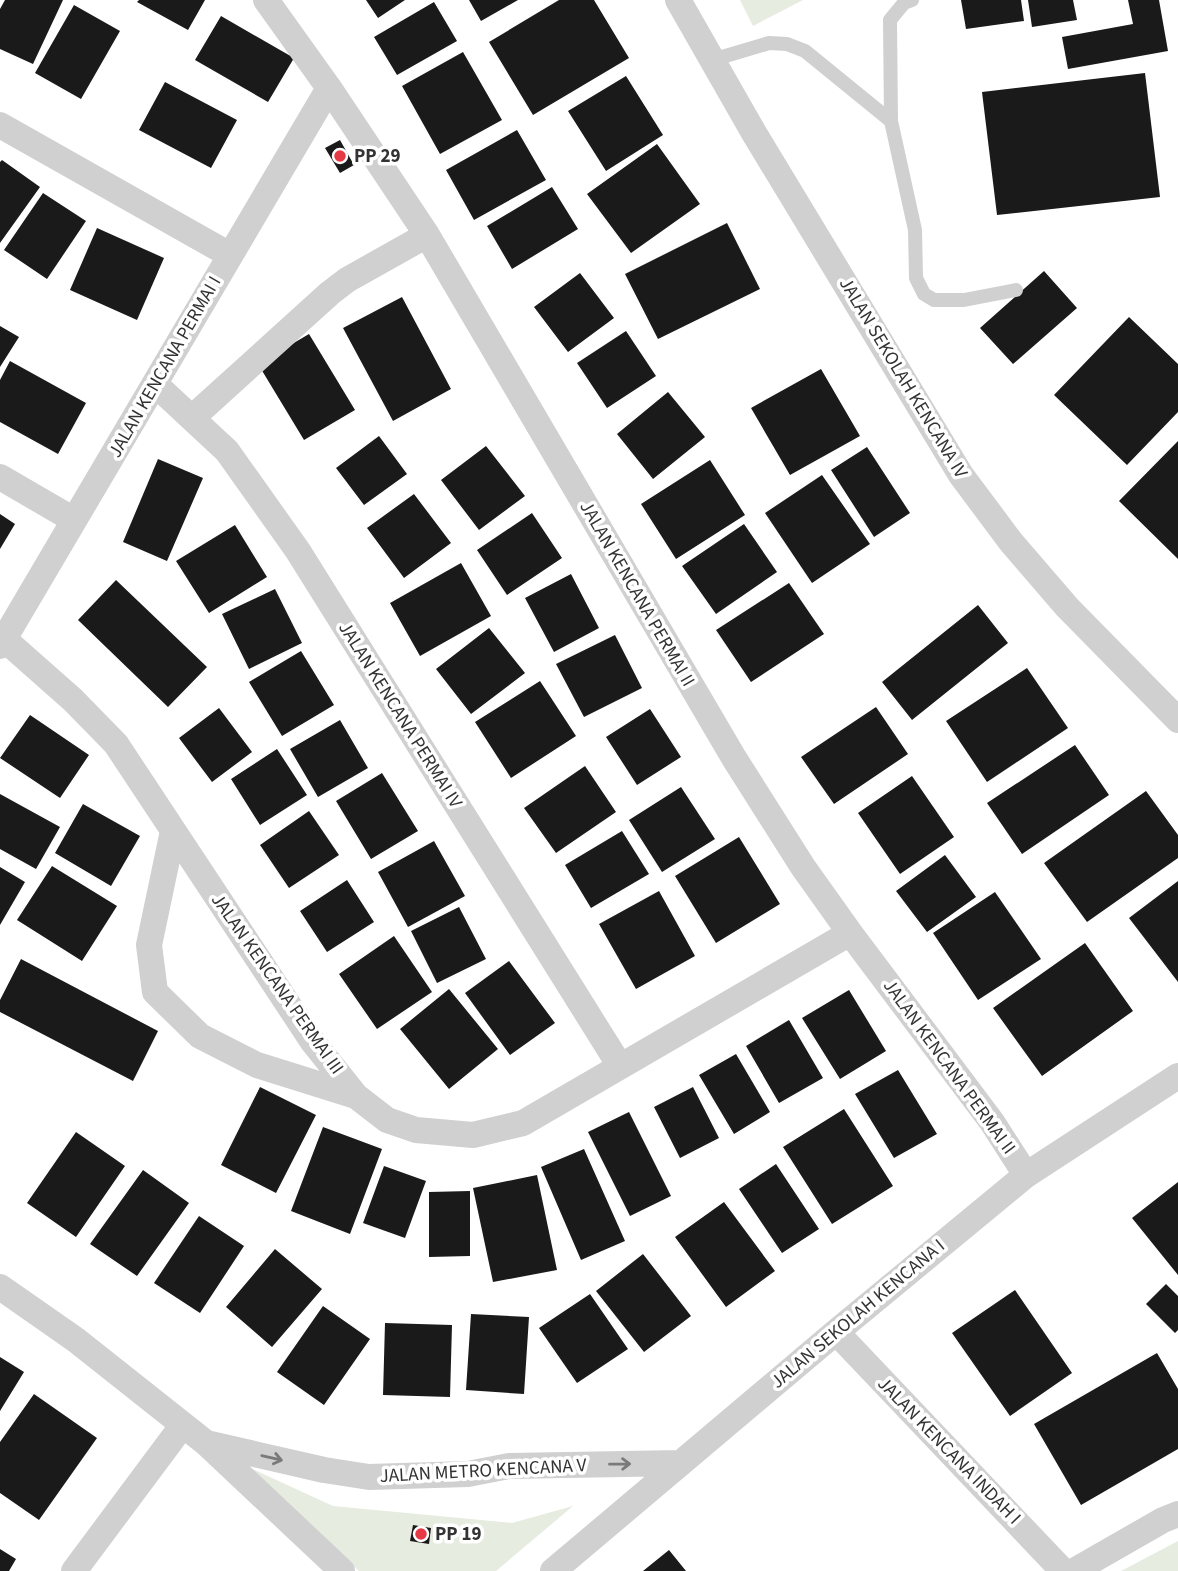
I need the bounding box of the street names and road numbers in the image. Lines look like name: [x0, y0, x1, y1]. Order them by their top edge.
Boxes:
street label: JALAN KENCANA PERMAI I: [102, 271, 228, 463]
street label: JALAN SEKOLAH KENCANA IV: [832, 272, 974, 484]
street label: JALAN KENCANA PERMAI II: [573, 496, 701, 692]
street label: JALAN KENCANA PERMAI IV: [332, 617, 469, 814]
street label: JALAN KENCANA PERMAI III: [204, 888, 350, 1080]
street label: JALAN KENCANA PERMAI II: [876, 974, 1022, 1160]
street label: JALAN SEKOLAH KENCANA I: [765, 1233, 951, 1395]
street label: JALAN KENCANA INDAH I: [871, 1371, 1027, 1531]
street label: JALAN METRO KENCANA V: [379, 1452, 587, 1490]

